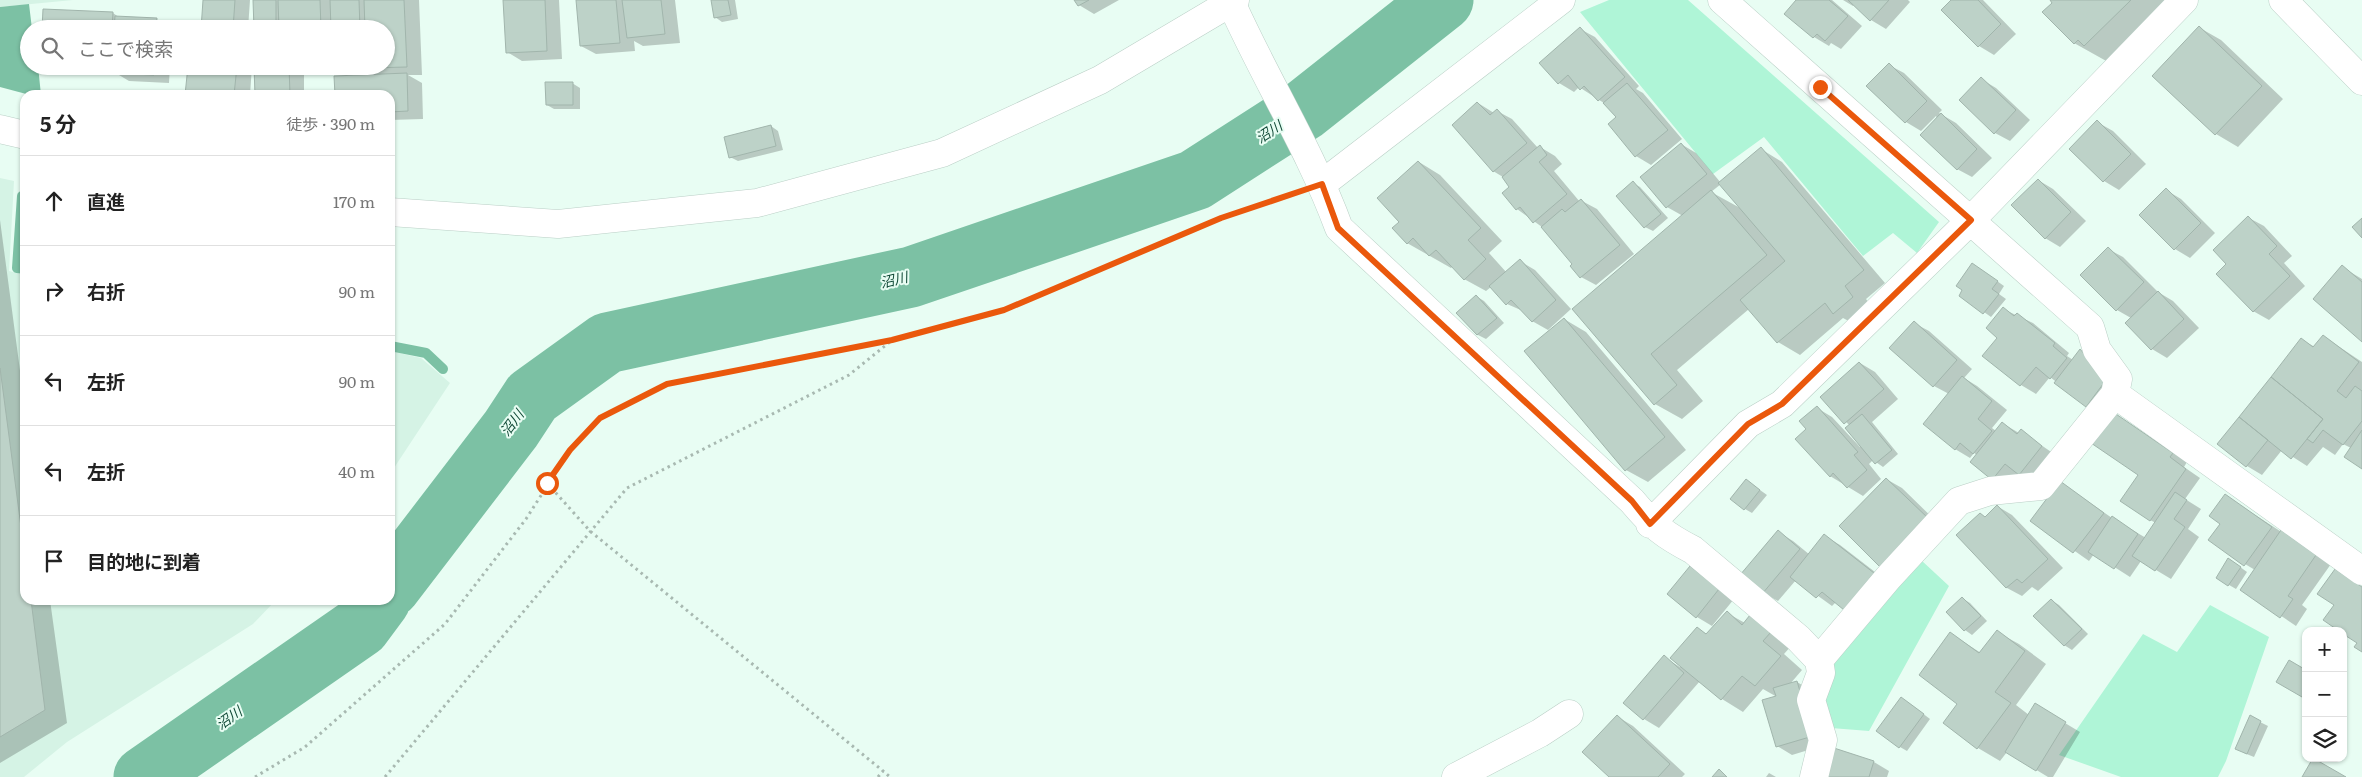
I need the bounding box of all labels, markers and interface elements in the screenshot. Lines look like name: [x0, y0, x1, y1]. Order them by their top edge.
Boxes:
search box: [20, 20, 395, 75]
icon: search: [38, 34, 66, 62]
text: ここで検索: [78, 34, 173, 62]
route end: [1809, 76, 1832, 99]
text: 5 分: [40, 107, 77, 138]
text: 徒歩 · 390 m: [286, 111, 375, 135]
water label: 沼川: [1251, 114, 1287, 147]
icon: ahead: [40, 187, 68, 215]
text: 直進: [87, 187, 125, 215]
text: 170 m: [333, 189, 375, 213]
water label: 沼川: [878, 266, 912, 292]
icon: right: [40, 277, 68, 305]
text: 右折: [87, 277, 125, 305]
text: 90 m: [339, 279, 375, 303]
icon: left: [40, 367, 68, 395]
text: 左折: [87, 367, 125, 395]
text: 90 m: [339, 369, 375, 393]
water label: 沼川: [495, 404, 529, 440]
icon: left: [40, 457, 68, 485]
text: 左折: [87, 457, 125, 485]
text: 40 m: [338, 459, 375, 483]
route start: [536, 472, 559, 495]
icon: arrive: [40, 547, 68, 575]
text: 目的地に到着: [87, 547, 201, 575]
map controls: [2302, 627, 2347, 762]
button: +: [2302, 627, 2347, 672]
button: −: [2302, 672, 2347, 717]
water label: 沼川: [211, 700, 247, 733]
button: layers: [2302, 717, 2347, 762]

